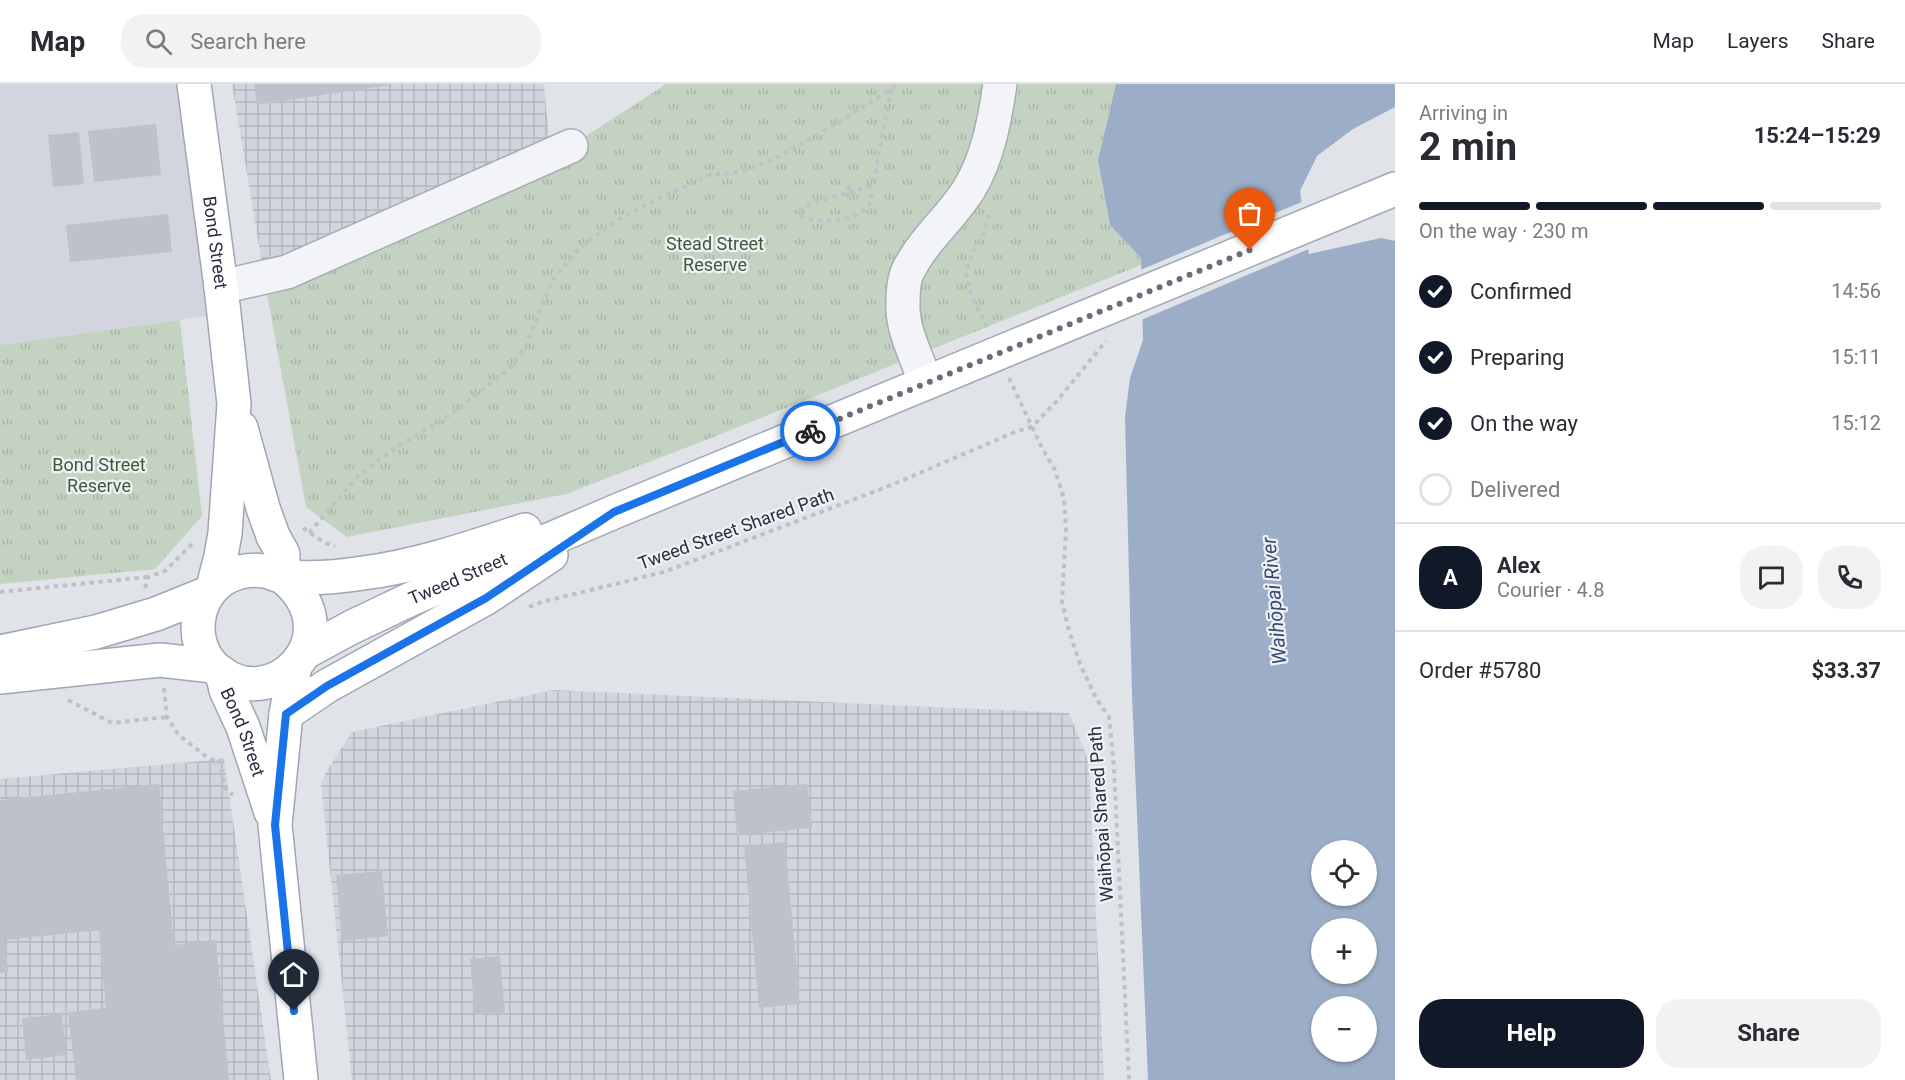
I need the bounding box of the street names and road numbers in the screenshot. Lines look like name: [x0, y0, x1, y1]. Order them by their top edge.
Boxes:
street label: Bond Street: [199, 195, 232, 290]
street label: Tweed Street Shared Path: [635, 483, 837, 574]
street label: Tweed Street: [405, 548, 510, 609]
street label: Bond Street: [216, 684, 270, 779]
street label: Waihōpai Shared Path: [1084, 725, 1117, 903]

